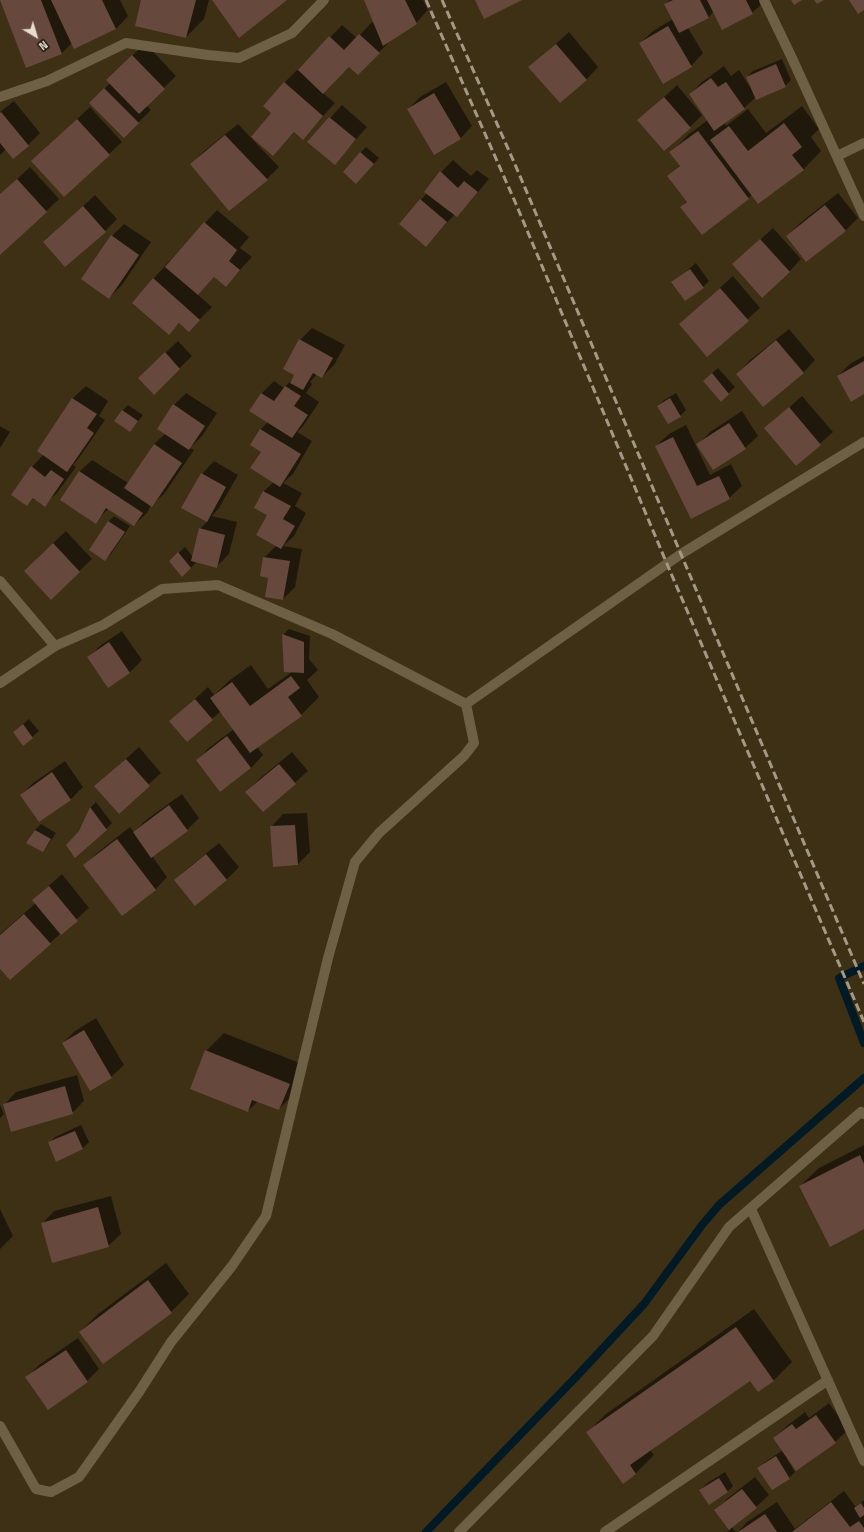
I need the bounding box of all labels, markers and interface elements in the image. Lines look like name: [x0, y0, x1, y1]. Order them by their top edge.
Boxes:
north arrow: [16, 16, 56, 56]
text: N: [35, 37, 51, 54]

